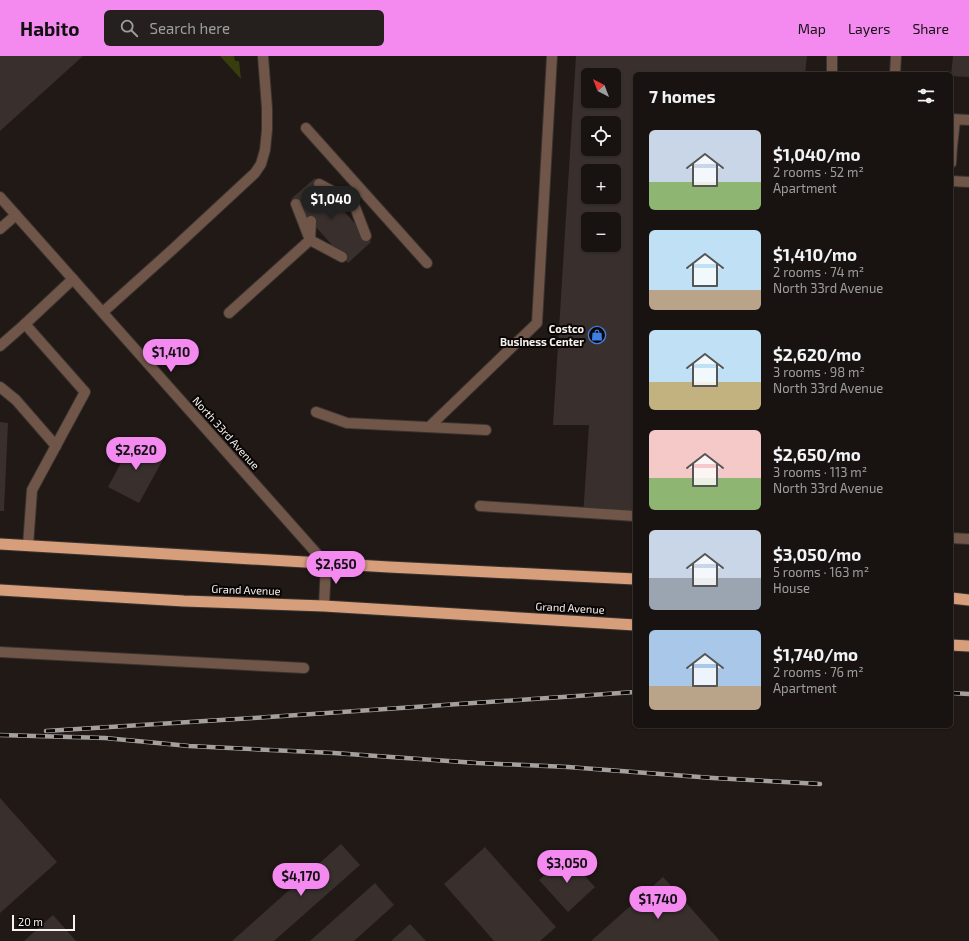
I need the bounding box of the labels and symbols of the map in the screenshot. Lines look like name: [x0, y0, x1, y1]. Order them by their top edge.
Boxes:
north arrow: [581, 68, 621, 108]
pin: $1,040: [298, 186, 364, 220]
place label: Costco Business Center: [500, 322, 585, 348]
shop icon: Costco Business Center: [587, 325, 607, 345]
pin: $1,410: [138, 339, 204, 373]
street label: North 33rd Avenue: [190, 394, 262, 472]
pin: $2,620: [103, 437, 169, 471]
pin: $2,650: [303, 551, 369, 585]
street label: Grand Avenue: [211, 582, 281, 597]
street label: Grand Avenue: [535, 599, 605, 616]
pin: $3,050: [534, 850, 600, 884]
pin: $4,170: [268, 863, 334, 897]
pin: $1,740: [625, 886, 691, 920]
scale bar: [12, 913, 75, 932]

